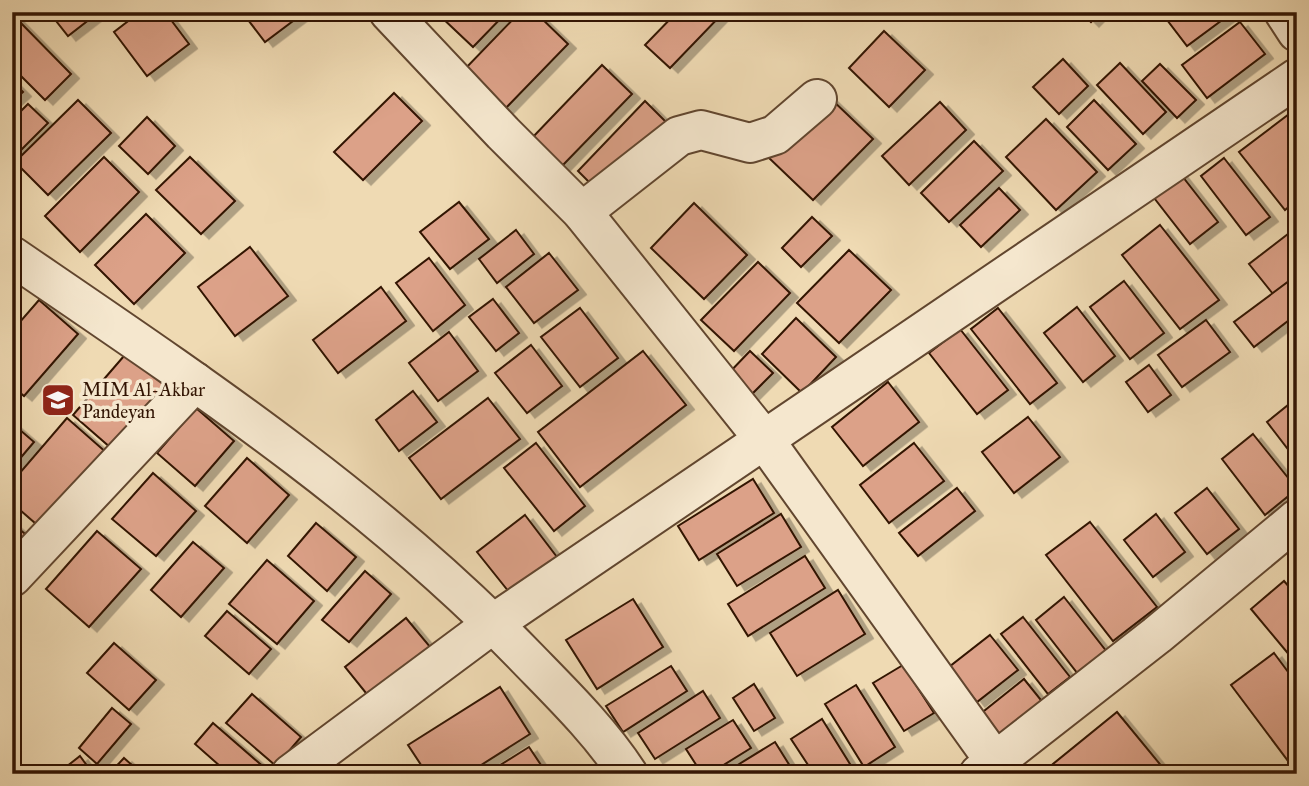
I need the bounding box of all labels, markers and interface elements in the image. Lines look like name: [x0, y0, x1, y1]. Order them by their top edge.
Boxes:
place label: MIM Al-Akbar Pandeyan: [82, 378, 206, 423]
school or university icon: MIM Al-Akbar Pandeyan: [39, 381, 77, 419]

